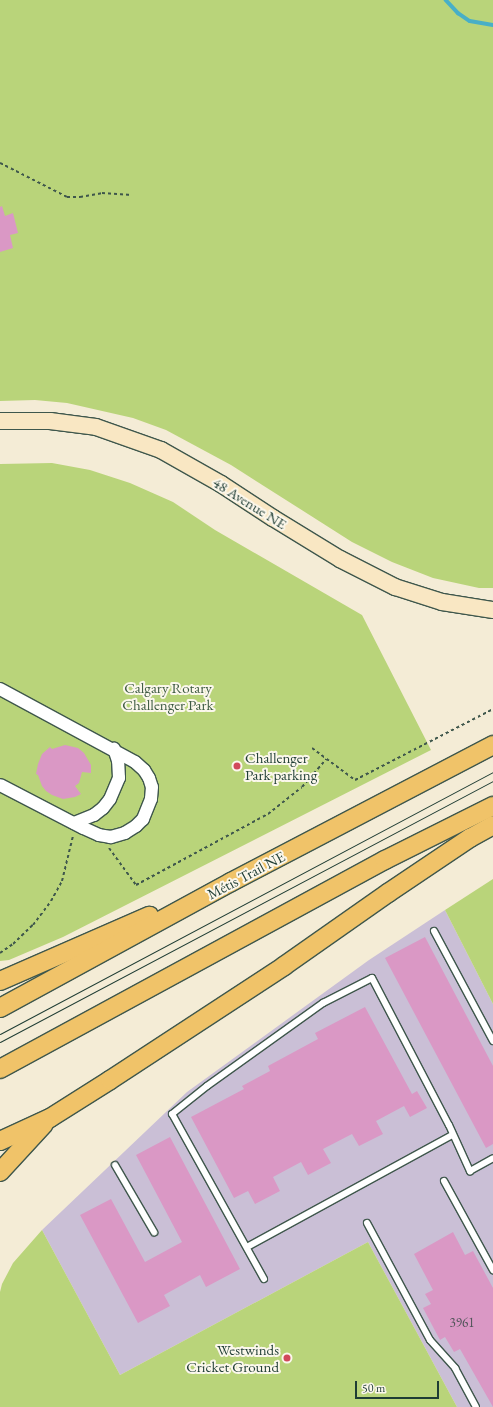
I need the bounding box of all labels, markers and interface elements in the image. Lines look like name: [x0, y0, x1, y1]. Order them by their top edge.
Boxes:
street label: 48 Avenue NE: [210, 473, 290, 533]
park label: Calgary Rotary Challenger Park: [122, 678, 214, 713]
place label: Challenger Park parking: [245, 748, 317, 783]
marker: Challenger Park parking: [232, 761, 242, 771]
street label: Métis Trail NE: [204, 847, 288, 903]
house number: 3961: [450, 1315, 474, 1331]
place label: Westwinds Cricket Ground: [186, 1340, 279, 1375]
marker: Westwinds Cricket Ground: [282, 1353, 292, 1363]
scale bar: [357, 1373, 441, 1399]
text: 50 m: [362, 1380, 385, 1396]

